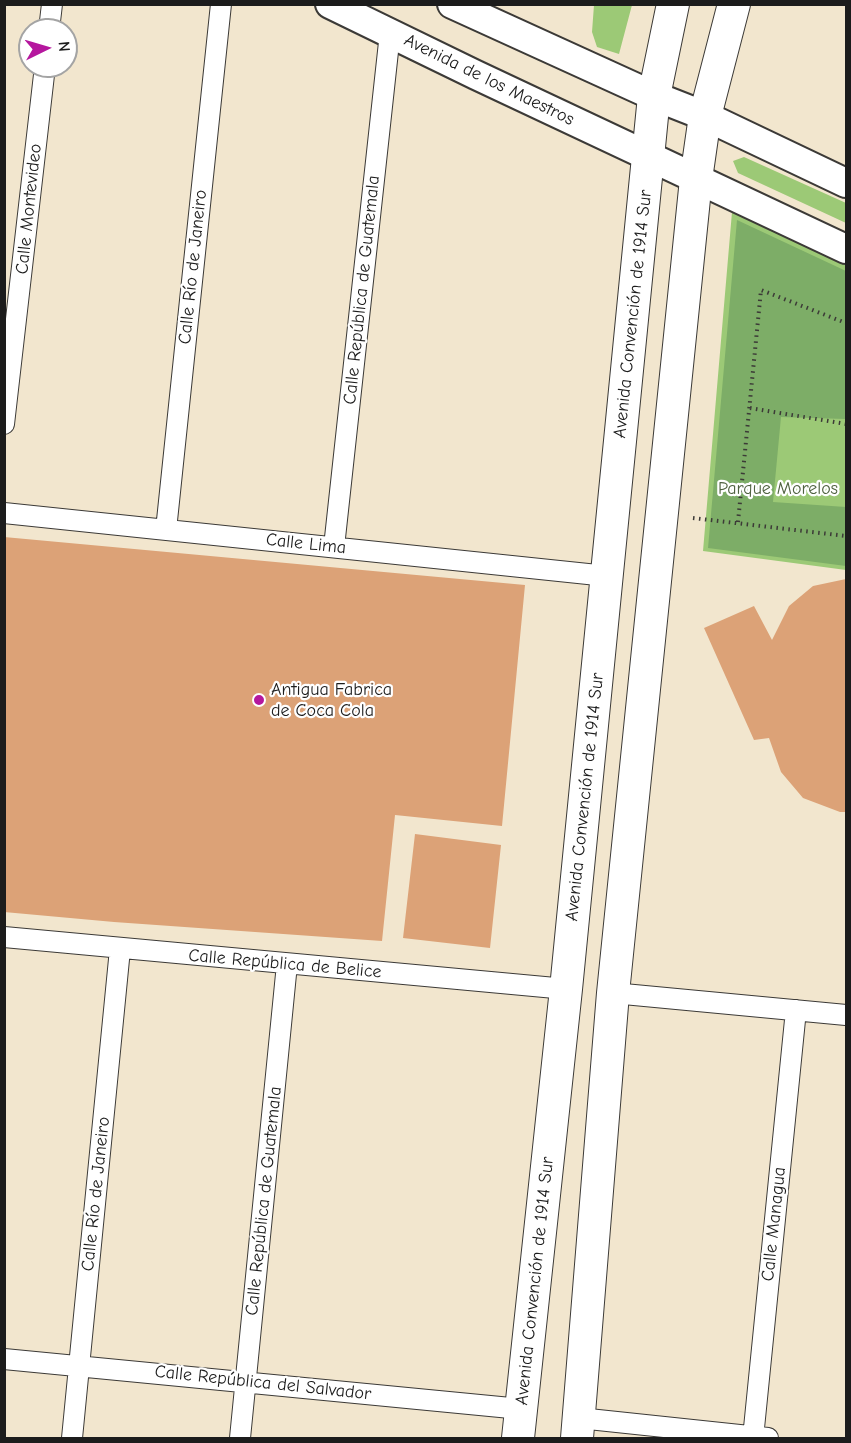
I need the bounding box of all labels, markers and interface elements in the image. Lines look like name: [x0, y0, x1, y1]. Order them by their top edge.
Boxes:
north arrow: [18, 18, 78, 78]
street label: Avenida de los Maestros: [400, 29, 578, 131]
text: N: [55, 41, 73, 53]
street label: Calle Montevideo: [11, 143, 47, 275]
street label: Calle República de Guatemala: [339, 174, 385, 406]
street label: Calle Río de Janeiro: [174, 189, 212, 345]
street label: Avenida Convención de 1914 Sur: [609, 189, 657, 439]
park label: Parque Morelos: [718, 478, 838, 500]
street label: Calle Lima: [265, 529, 347, 559]
street label: Avenida Convención de 1914 Sur: [561, 672, 609, 922]
place label: Antigua Fabrica de Coca Cola: [271, 679, 392, 722]
marker: Antigua Fabrica de Coca Cola: [252, 693, 266, 707]
street label: Calle República de Belice: [188, 945, 382, 983]
street label: Calle República de Guatemala: [241, 1085, 287, 1317]
street label: Calle Río de Janeiro: [77, 1116, 115, 1272]
street label: Avenida Convención de 1914 Sur: [511, 1156, 559, 1406]
street label: Calle Managua: [757, 1166, 791, 1282]
street label: Calle República del Salvador: [154, 1361, 372, 1405]

